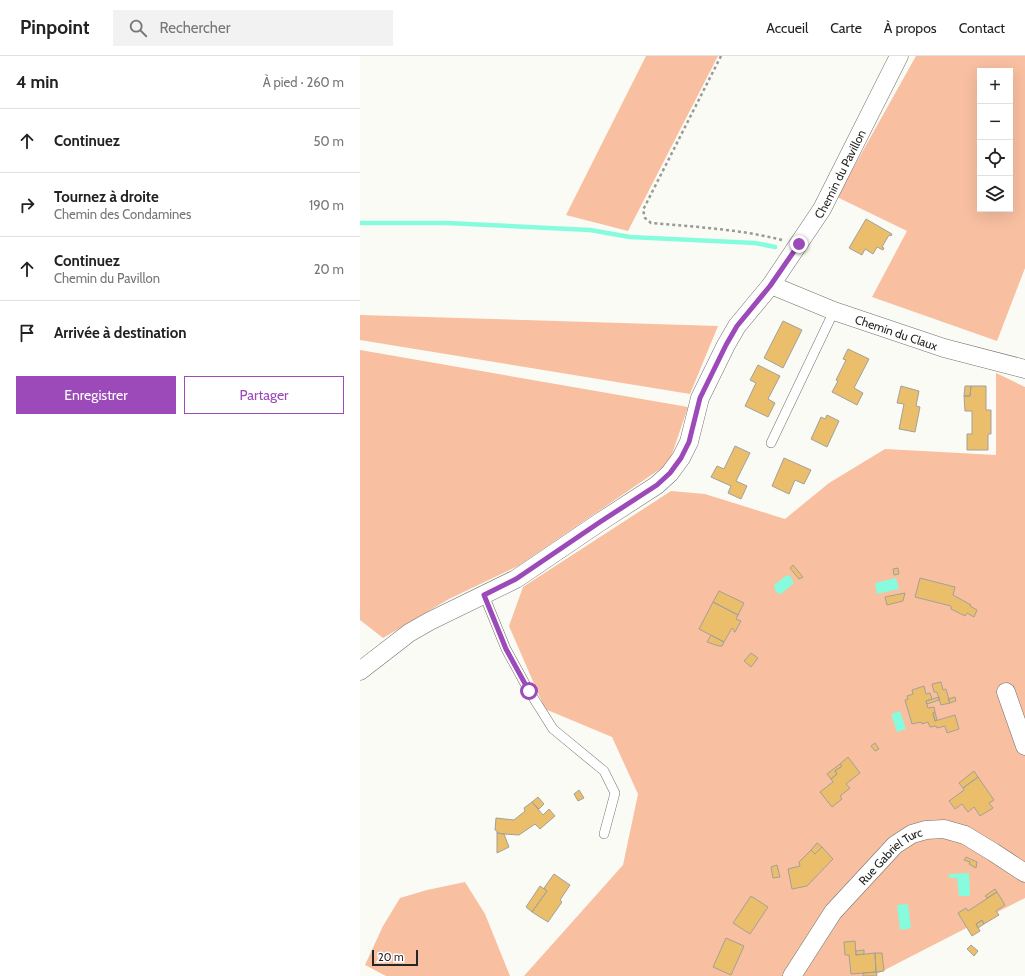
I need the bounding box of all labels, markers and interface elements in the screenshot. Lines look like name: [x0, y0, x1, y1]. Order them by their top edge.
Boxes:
search box: [113, 10, 393, 46]
text: Pinpoint: [20, 16, 89, 39]
icon: search: [127, 17, 149, 39]
text: Rechercher: [159, 19, 230, 37]
text: Accueil: [766, 19, 808, 37]
text: Carte: [830, 19, 862, 37]
text: À propos: [884, 19, 937, 37]
text: Contact: [959, 19, 1005, 37]
map controls: [977, 68, 1013, 212]
button: +: [977, 68, 1013, 104]
text: 4 min: [16, 72, 59, 92]
text: À pied · 260 m: [263, 74, 344, 90]
button: −: [977, 104, 1013, 140]
street label: Chemin du Pavillon: [810, 127, 869, 221]
icon: ahead: [16, 130, 38, 152]
text: Continuez: [54, 132, 120, 150]
text: 50 m: [314, 133, 344, 149]
button: locate: [977, 140, 1013, 176]
button: layers: [977, 176, 1013, 212]
text: Tournez à droite: [54, 188, 159, 206]
icon: right: [16, 194, 38, 216]
text: 190 m: [309, 197, 344, 213]
text: Chemin des Condamines: [54, 206, 191, 222]
route end: [790, 235, 808, 253]
text: Continuez: [54, 252, 120, 270]
icon: ahead: [16, 258, 38, 280]
text: 20 m: [314, 261, 344, 277]
text: Chemin du Pavillon: [54, 270, 160, 286]
street label: Chemin du Claux: [853, 311, 940, 353]
icon: arrive: [16, 322, 38, 344]
text: Arrivée à destination: [54, 324, 186, 342]
button: Enregistrer: [16, 376, 176, 414]
button: Partager: [184, 376, 344, 414]
route start: [520, 682, 538, 700]
street label: Rue Gabriel Turc: [855, 824, 924, 888]
scale bar: [372, 948, 418, 967]
text: 20 m: [378, 950, 404, 964]

